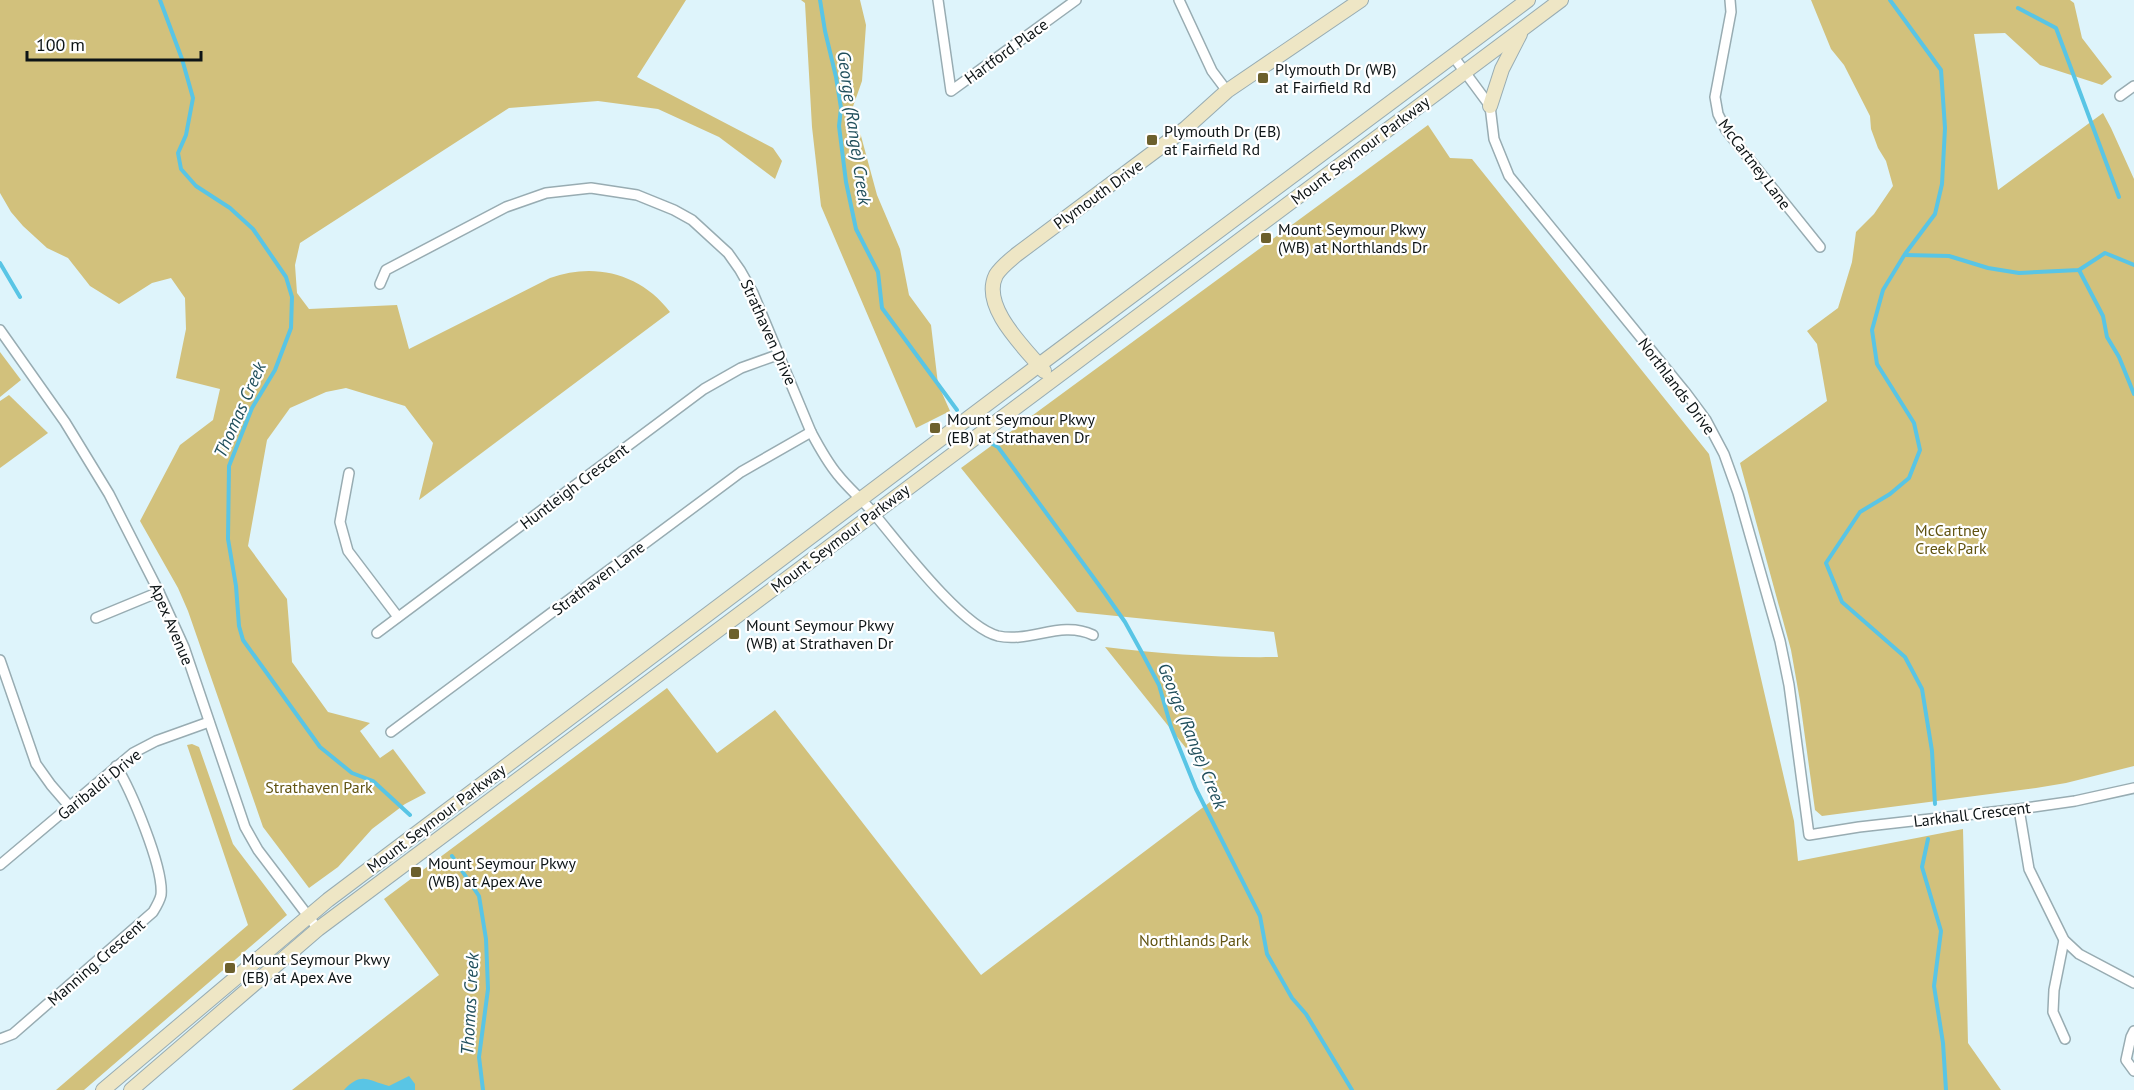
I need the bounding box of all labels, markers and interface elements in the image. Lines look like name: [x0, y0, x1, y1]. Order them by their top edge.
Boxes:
street label: Hartford Place: [960, 14, 1052, 88]
scale bar: [27, 24, 201, 62]
text: 100 m: [36, 33, 85, 56]
water label: George (Range) Creek: [832, 49, 877, 207]
place label: Plymouth Dr (WB) at Fairfield Rd: [1275, 59, 1396, 97]
marker: Plymouth Dr (WB) at Fairfield Rd: [1256, 71, 1270, 85]
street label: Mount Seymour Parkway: [1287, 91, 1434, 209]
street label: McCartney Lane: [1714, 115, 1796, 213]
place label: Plymouth Dr (EB) at Fairfield Rd: [1164, 121, 1281, 159]
marker: Plymouth Dr (EB) at Fairfield Rd: [1145, 133, 1159, 147]
street label: Plymouth Drive: [1049, 155, 1147, 233]
place label: Mount Seymour Pkwy (WB) at Northlands Dr: [1278, 219, 1428, 257]
marker: Mount Seymour Pkwy (WB) at Northlands Dr: [1259, 231, 1273, 245]
street label: Strathaven Drive: [737, 276, 801, 388]
street label: Northlands Drive: [1634, 334, 1720, 438]
water label: Thomas Creek: [208, 358, 271, 461]
place label: Mount Seymour Pkwy (EB) at Strathaven Dr: [947, 409, 1095, 447]
marker: Mount Seymour Pkwy (EB) at Strathaven Dr: [928, 421, 942, 435]
street label: Huntleigh Crescent: [516, 438, 633, 533]
street label: Mount Seymour Parkway: [767, 479, 914, 597]
park label: McCartney Creek Park: [1915, 520, 1988, 558]
street label: Strathaven Lane: [548, 537, 648, 619]
street label: Apex Avenue: [146, 580, 198, 668]
place label: Mount Seymour Pkwy (WB) at Strathaven Dr: [746, 615, 894, 653]
marker: Mount Seymour Pkwy (WB) at Strathaven Dr: [727, 627, 741, 641]
water label: George (Range) Creek: [1153, 660, 1233, 813]
street label: Garibaldi Drive: [53, 744, 145, 824]
street label: Mount Seymour Parkway: [363, 759, 510, 877]
park label: Strathaven Park: [265, 777, 373, 797]
street label: Larkhall Crescent: [1912, 797, 2032, 831]
place label: Mount Seymour Pkwy (WB) at Apex Ave: [428, 853, 576, 891]
marker: Mount Seymour Pkwy (WB) at Apex Ave: [409, 865, 423, 879]
street label: Manning Crescent: [43, 914, 149, 1010]
park label: Northlands Park: [1139, 930, 1249, 950]
place label: Mount Seymour Pkwy (EB) at Apex Ave: [242, 949, 390, 987]
water label: Thomas Creek: [455, 951, 484, 1056]
marker: Mount Seymour Pkwy (EB) at Apex Ave: [223, 961, 237, 975]

